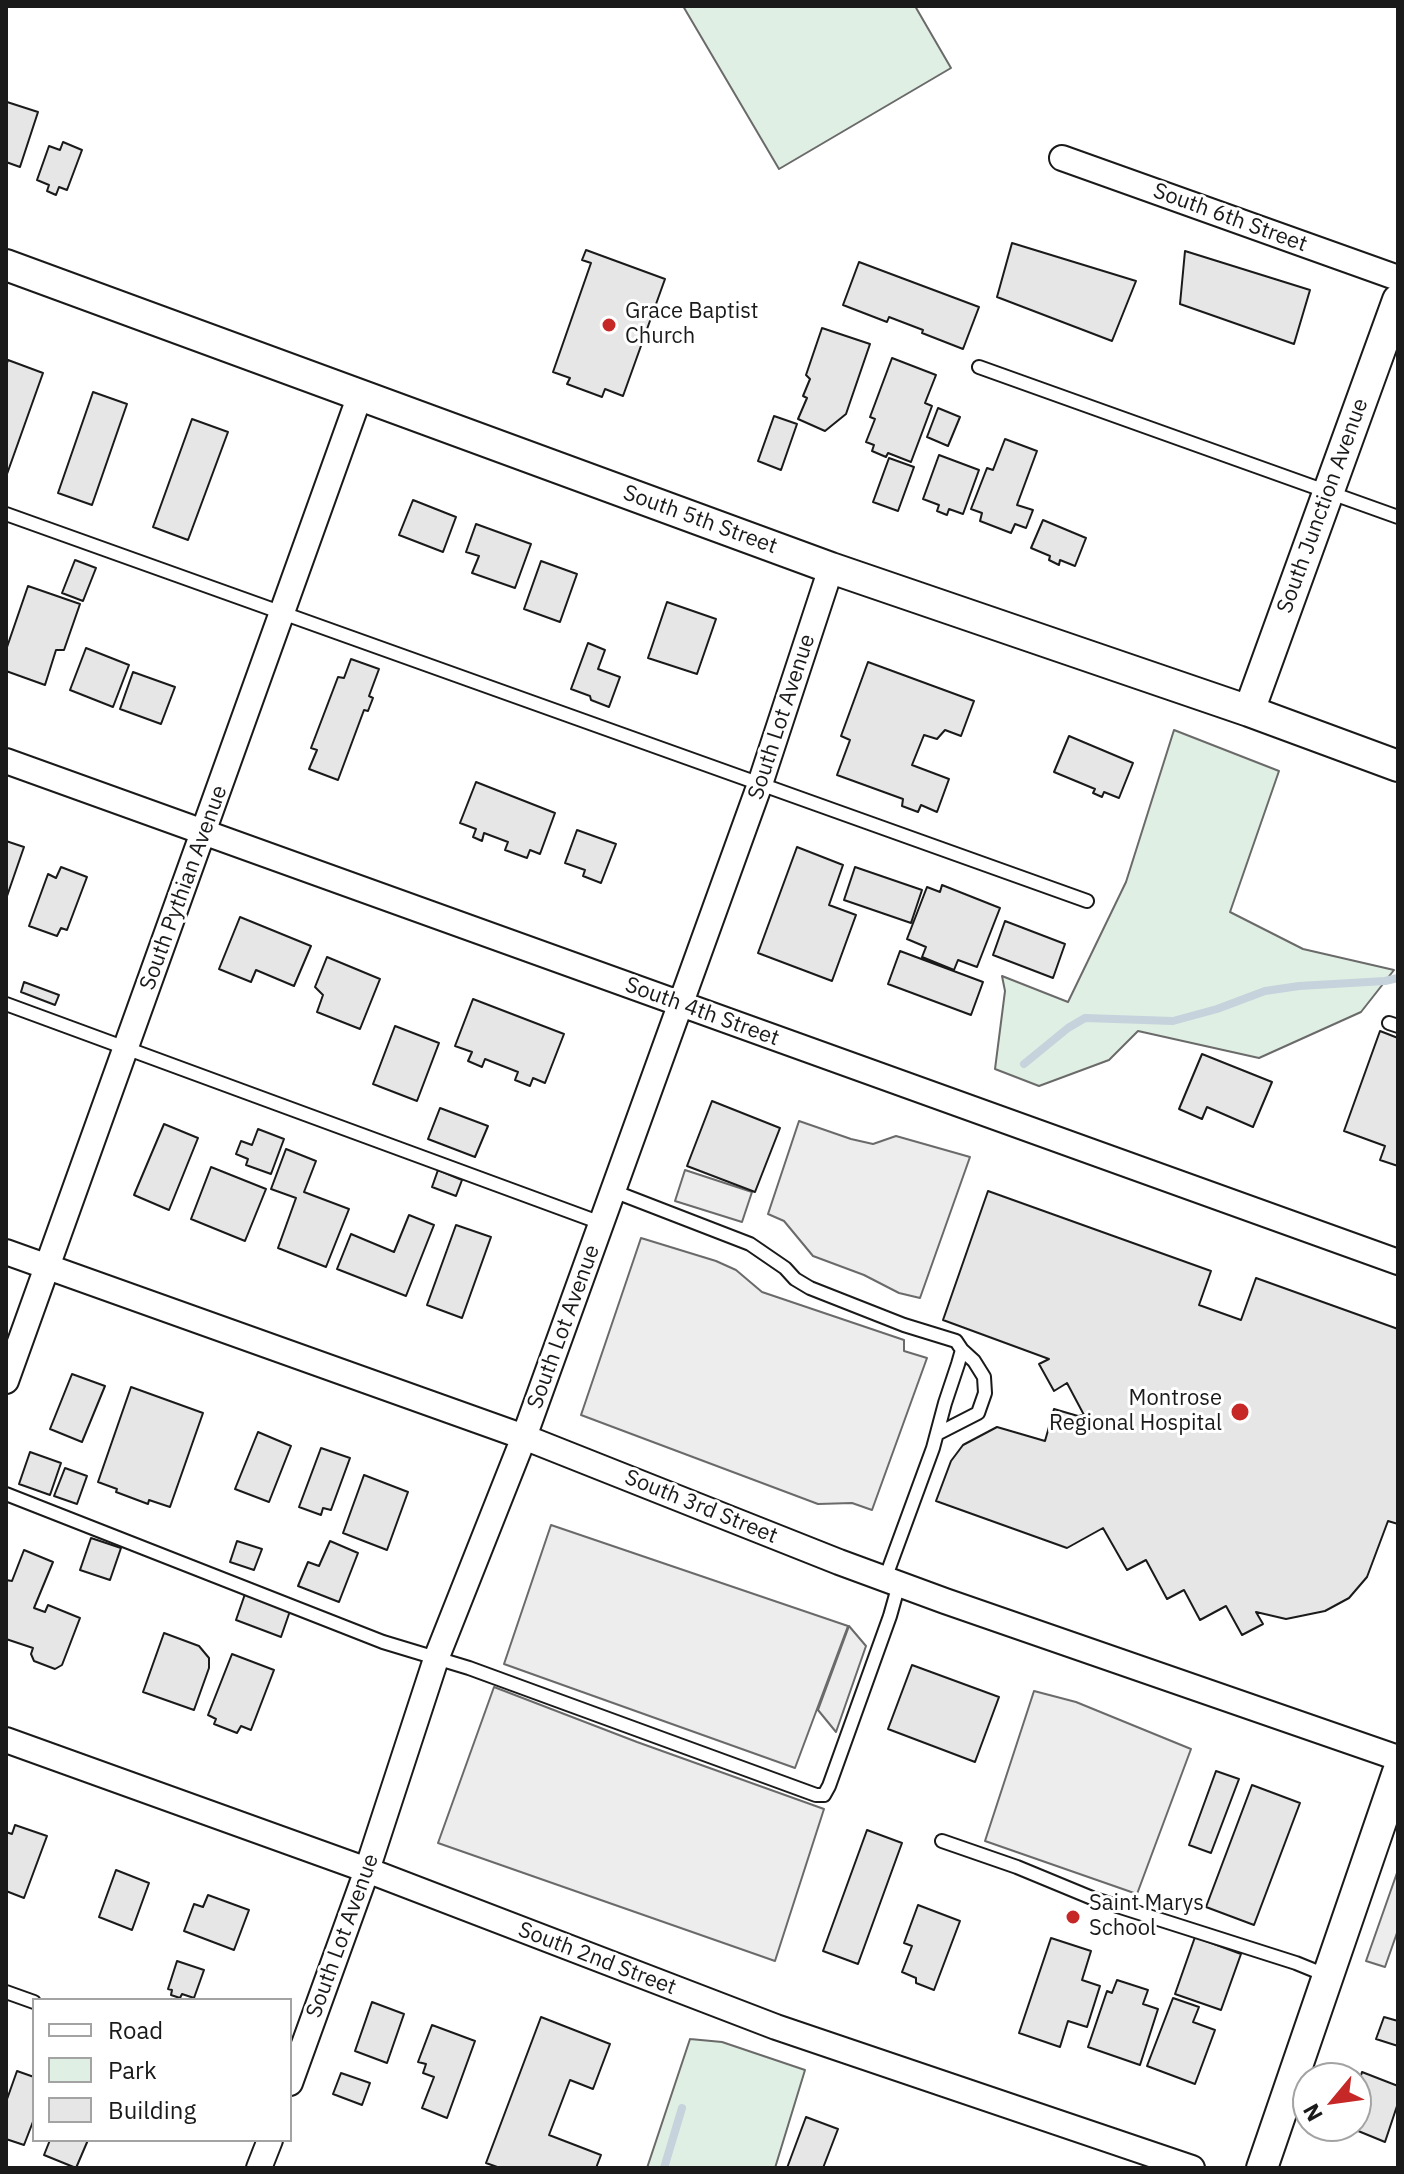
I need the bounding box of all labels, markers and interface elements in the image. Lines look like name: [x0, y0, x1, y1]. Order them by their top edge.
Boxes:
street label: South 6th Street: [1149, 178, 1311, 258]
place label: Grace Baptist Church: [625, 299, 758, 350]
marker: Grace Baptist Church: [600, 316, 618, 334]
street label: South Junction Avenue: [1272, 395, 1374, 617]
street label: South 5th Street: [619, 480, 781, 560]
street label: South Lot Avenue: [743, 631, 821, 803]
street label: South Pythian Avenue: [135, 782, 233, 994]
street label: South 4th Street: [621, 972, 783, 1052]
street label: South Lot Avenue: [522, 1241, 606, 1413]
place label: Montrose Regional Hospital: [1049, 1386, 1222, 1438]
marker: Montrose Regional Hospital: [1229, 1401, 1251, 1423]
street label: South 3rd Street: [621, 1464, 781, 1550]
street label: South Lot Avenue: [301, 1850, 385, 2022]
place label: Saint Marys School: [1089, 1891, 1204, 1942]
marker: Saint Marys School: [1064, 1908, 1082, 1926]
street label: South 2nd Street: [514, 1917, 680, 2001]
legend: [32, 1998, 292, 2142]
text: Road: [108, 2014, 163, 2046]
text: Park: [108, 2054, 157, 2086]
north arrow: [1292, 2062, 1372, 2142]
text: Building: [108, 2094, 196, 2126]
text: N: [1296, 2099, 1329, 2127]

